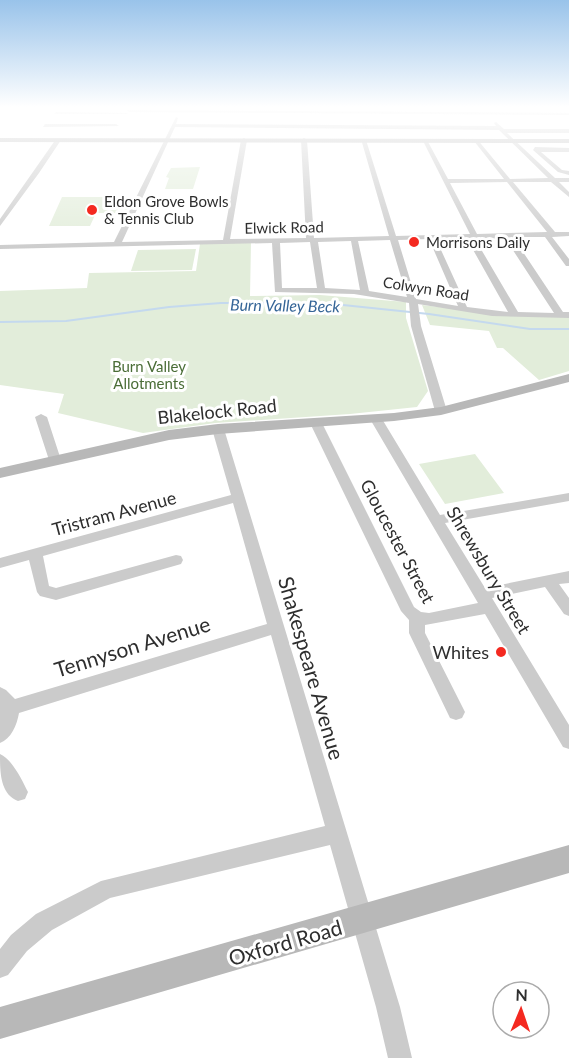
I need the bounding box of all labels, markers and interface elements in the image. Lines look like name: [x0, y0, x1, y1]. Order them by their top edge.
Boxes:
place label: Eldon Grove Bowls & Tennis Club: [104, 192, 229, 227]
marker: Eldon Grove Bowls & Tennis Club: [85, 203, 99, 217]
street label: Elwick Road: [244, 217, 324, 237]
place label: Morrisons Daily: [426, 233, 530, 251]
marker: Morrisons Daily: [407, 235, 421, 249]
street label: Colwyn Road: [382, 272, 470, 304]
water label: Burn Valley Beck: [230, 295, 341, 315]
park label: Burn Valley Allotments: [112, 357, 186, 392]
street label: Blakelock Road: [156, 394, 278, 428]
street label: Gloucester Street: [356, 475, 440, 607]
street label: Tristram Avenue: [50, 486, 178, 540]
street label: Shrewsbury Street: [442, 502, 536, 638]
street label: Shakespeare Avenue: [274, 574, 350, 762]
street label: Tennyson Avenue: [51, 610, 213, 682]
place label: Whites: [432, 641, 489, 663]
marker: Whites: [494, 645, 508, 659]
street label: Oxford Road: [225, 914, 345, 970]
north arrow: [491, 980, 551, 1040]
text: N: [515, 985, 528, 1004]

